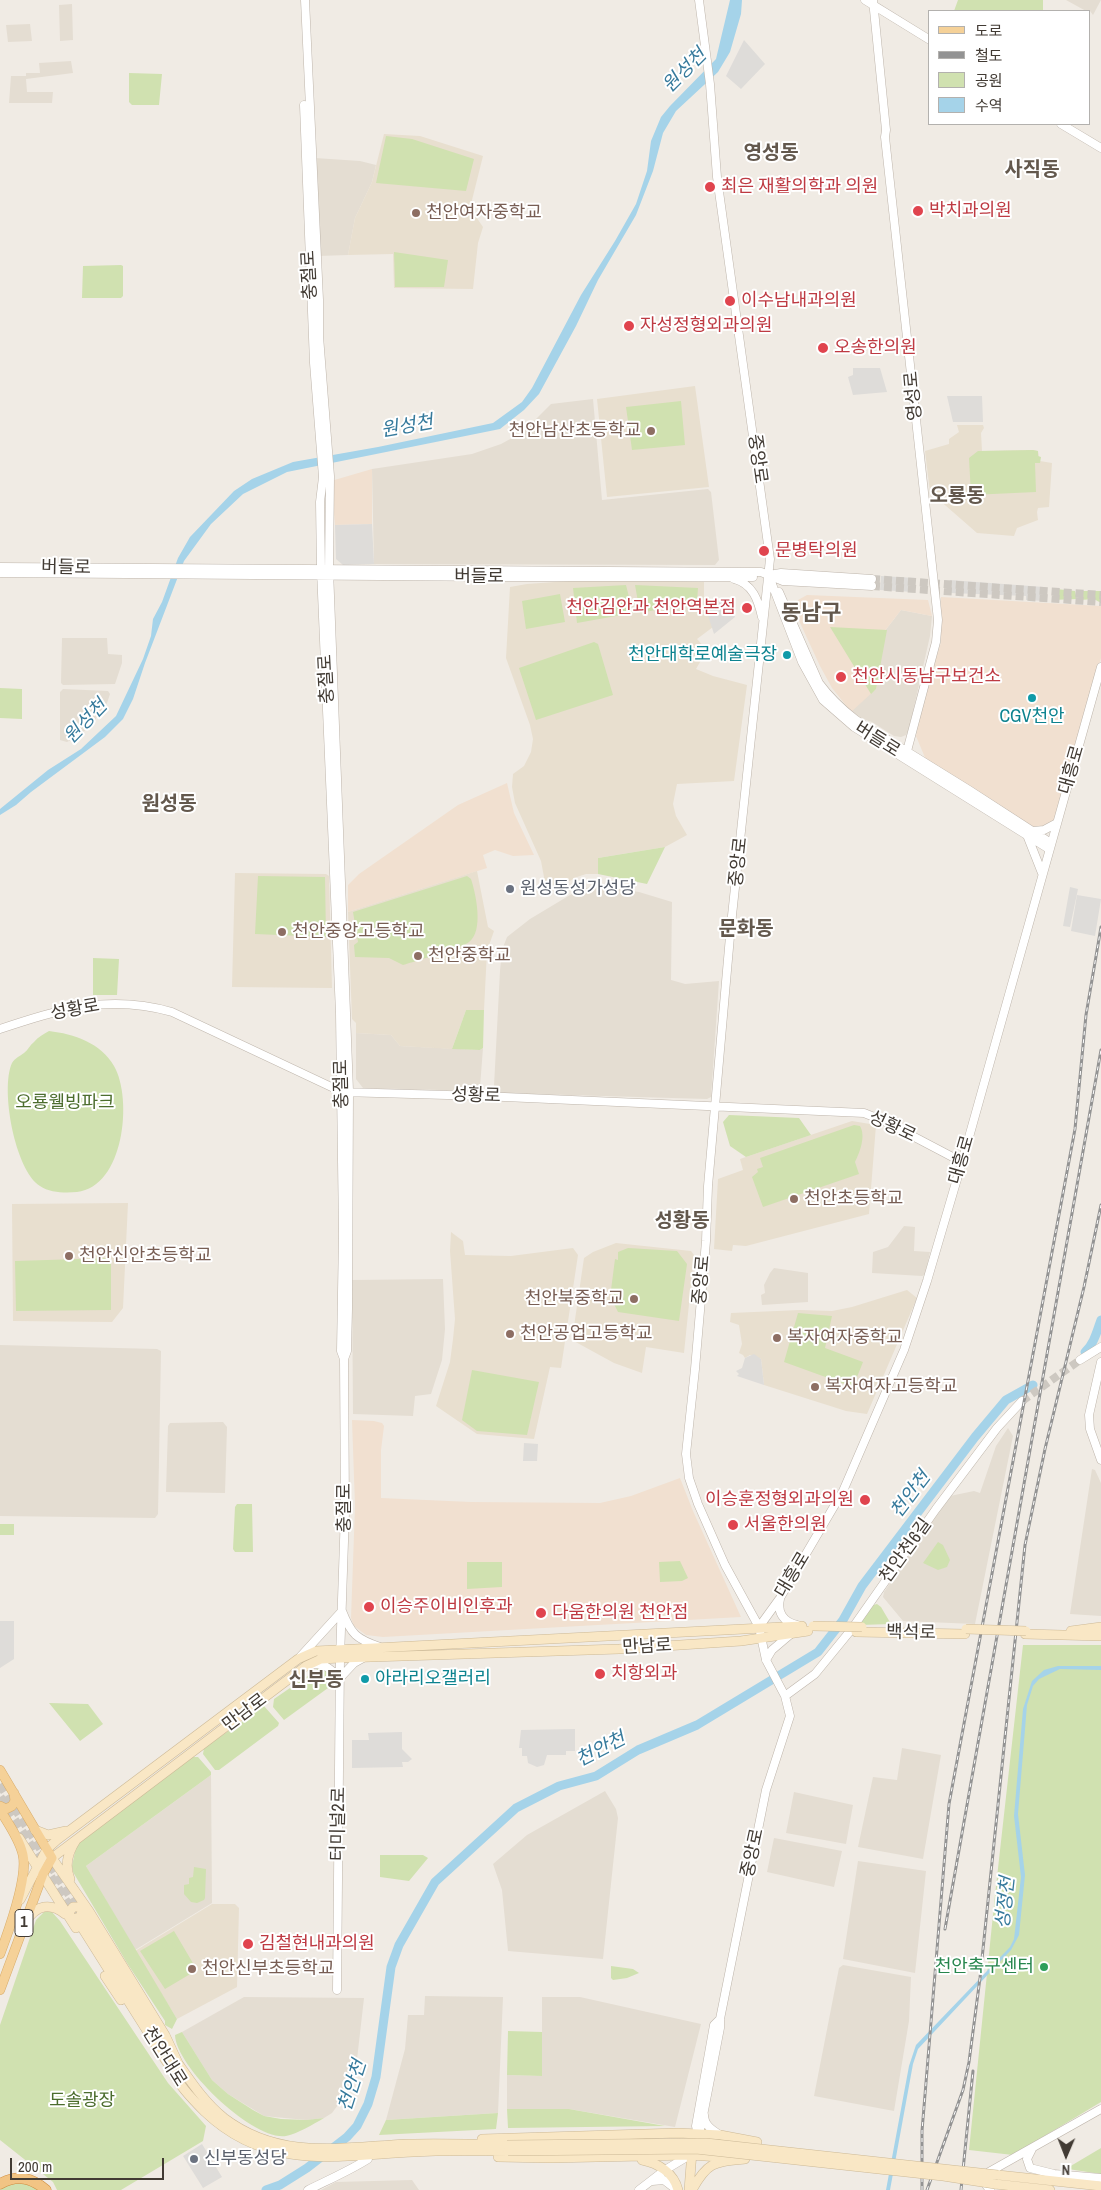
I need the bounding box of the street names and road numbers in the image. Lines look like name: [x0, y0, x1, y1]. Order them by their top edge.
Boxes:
street label: 충절로: [298, 250, 322, 300]
street label: 영성로: [901, 370, 927, 422]
street label: 중앙로: [743, 433, 771, 485]
street label: 버들로: [41, 557, 91, 579]
street label: 버들로: [454, 566, 504, 588]
street label: 충절로: [315, 654, 339, 704]
street label: 버들로: [850, 718, 904, 762]
street label: 대흥로: [1055, 743, 1089, 797]
street label: 중앙로: [726, 836, 752, 888]
street label: 성황로: [49, 995, 101, 1025]
street label: 충절로: [331, 1059, 353, 1109]
street label: 성황로: [451, 1084, 501, 1108]
street label: 성황로: [865, 1107, 919, 1147]
street label: 대흥로: [945, 1133, 979, 1187]
street label: 중앙로: [689, 1254, 715, 1306]
street label: 충절로: [334, 1483, 356, 1533]
street label: 천안천6길: [875, 1515, 937, 1587]
street label: 대흥로: [771, 1548, 815, 1602]
street label: 백석로: [886, 1622, 936, 1644]
street label: 만남로: [622, 1635, 672, 1659]
street label: 만남로: [219, 1689, 271, 1737]
street label: 터미널2로: [328, 1787, 350, 1861]
street label: 중앙로: [737, 1826, 769, 1880]
road number: 1: [15, 1910, 33, 1936]
street label: 천안대로: [137, 2023, 191, 2091]

